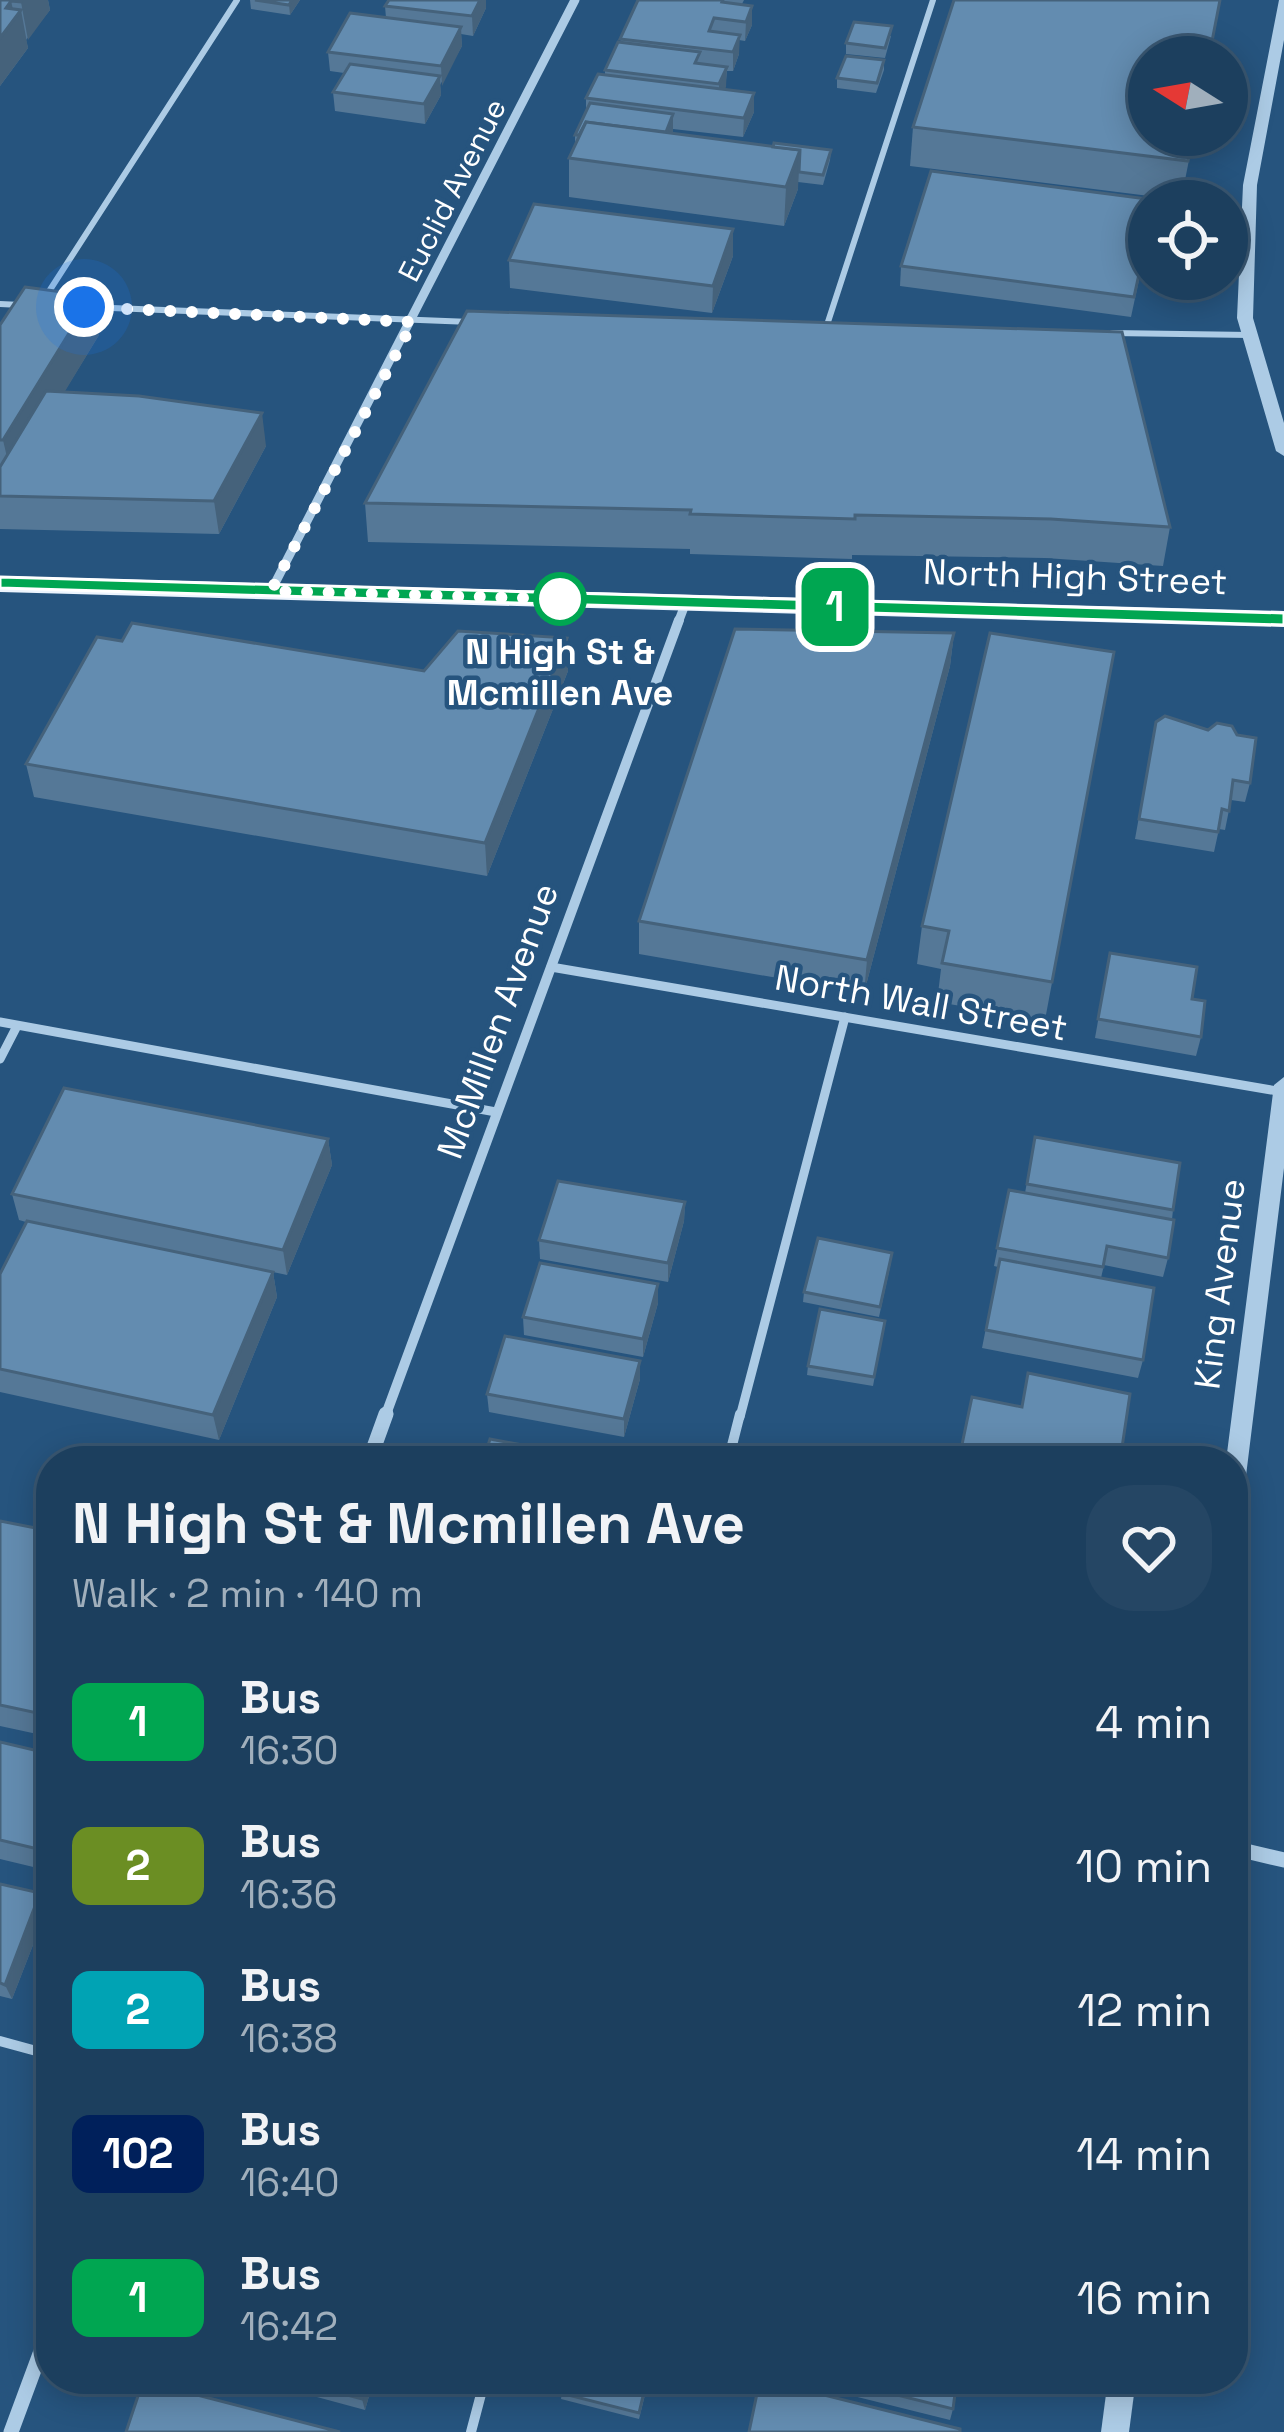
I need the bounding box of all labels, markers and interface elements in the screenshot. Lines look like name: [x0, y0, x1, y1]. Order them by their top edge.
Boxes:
north arrow: [1128, 36, 1248, 156]
map controls: [1128, 36, 1248, 300]
street label: Euclid Avenue: [389, 92, 515, 288]
button: locate: [1128, 180, 1248, 300]
your location: [54, 277, 114, 337]
street label: North High Street: [922, 549, 1228, 605]
line badge: 1: [796, 568, 874, 646]
marker: N High St & Mcmillen Ave: [535, 574, 585, 624]
text: 1: [826, 580, 844, 633]
place label: N High St & Mcmillen Ave: [447, 629, 673, 716]
street label: McMillen Avenue: [427, 877, 569, 1165]
street label: North Wall Street: [771, 955, 1071, 1051]
street label: King Avenue: [1184, 1176, 1256, 1392]
button: heart: [1086, 1485, 1212, 1611]
text: N High St & Mcmillen Ave: [72, 1487, 745, 1560]
text: Walk · 2 min · 140 m: [72, 1569, 423, 1618]
text: Bus: [240, 1669, 321, 1726]
text: 4 min: [1095, 1694, 1212, 1751]
text: 1: [129, 1695, 147, 1748]
text: 16:30: [240, 1726, 339, 1775]
text: Bus: [240, 1813, 321, 1870]
text: 10 min: [1075, 1838, 1212, 1895]
text: 2: [126, 1839, 150, 1892]
text: 16:36: [240, 1870, 337, 1919]
text: Bus: [240, 1957, 321, 2014]
text: 12 min: [1077, 1982, 1212, 2039]
text: 2: [126, 1983, 150, 2036]
text: 16:38: [240, 2014, 338, 2063]
text: Bus: [240, 2101, 321, 2158]
text: 14 min: [1076, 2126, 1212, 2183]
text: 102: [102, 2127, 174, 2180]
text: 16:40: [240, 2158, 339, 2207]
text: Bus: [240, 2245, 321, 2302]
text: 16 min: [1077, 2270, 1212, 2327]
text: 1: [129, 2271, 147, 2324]
text: 16:42: [240, 2302, 338, 2351]

